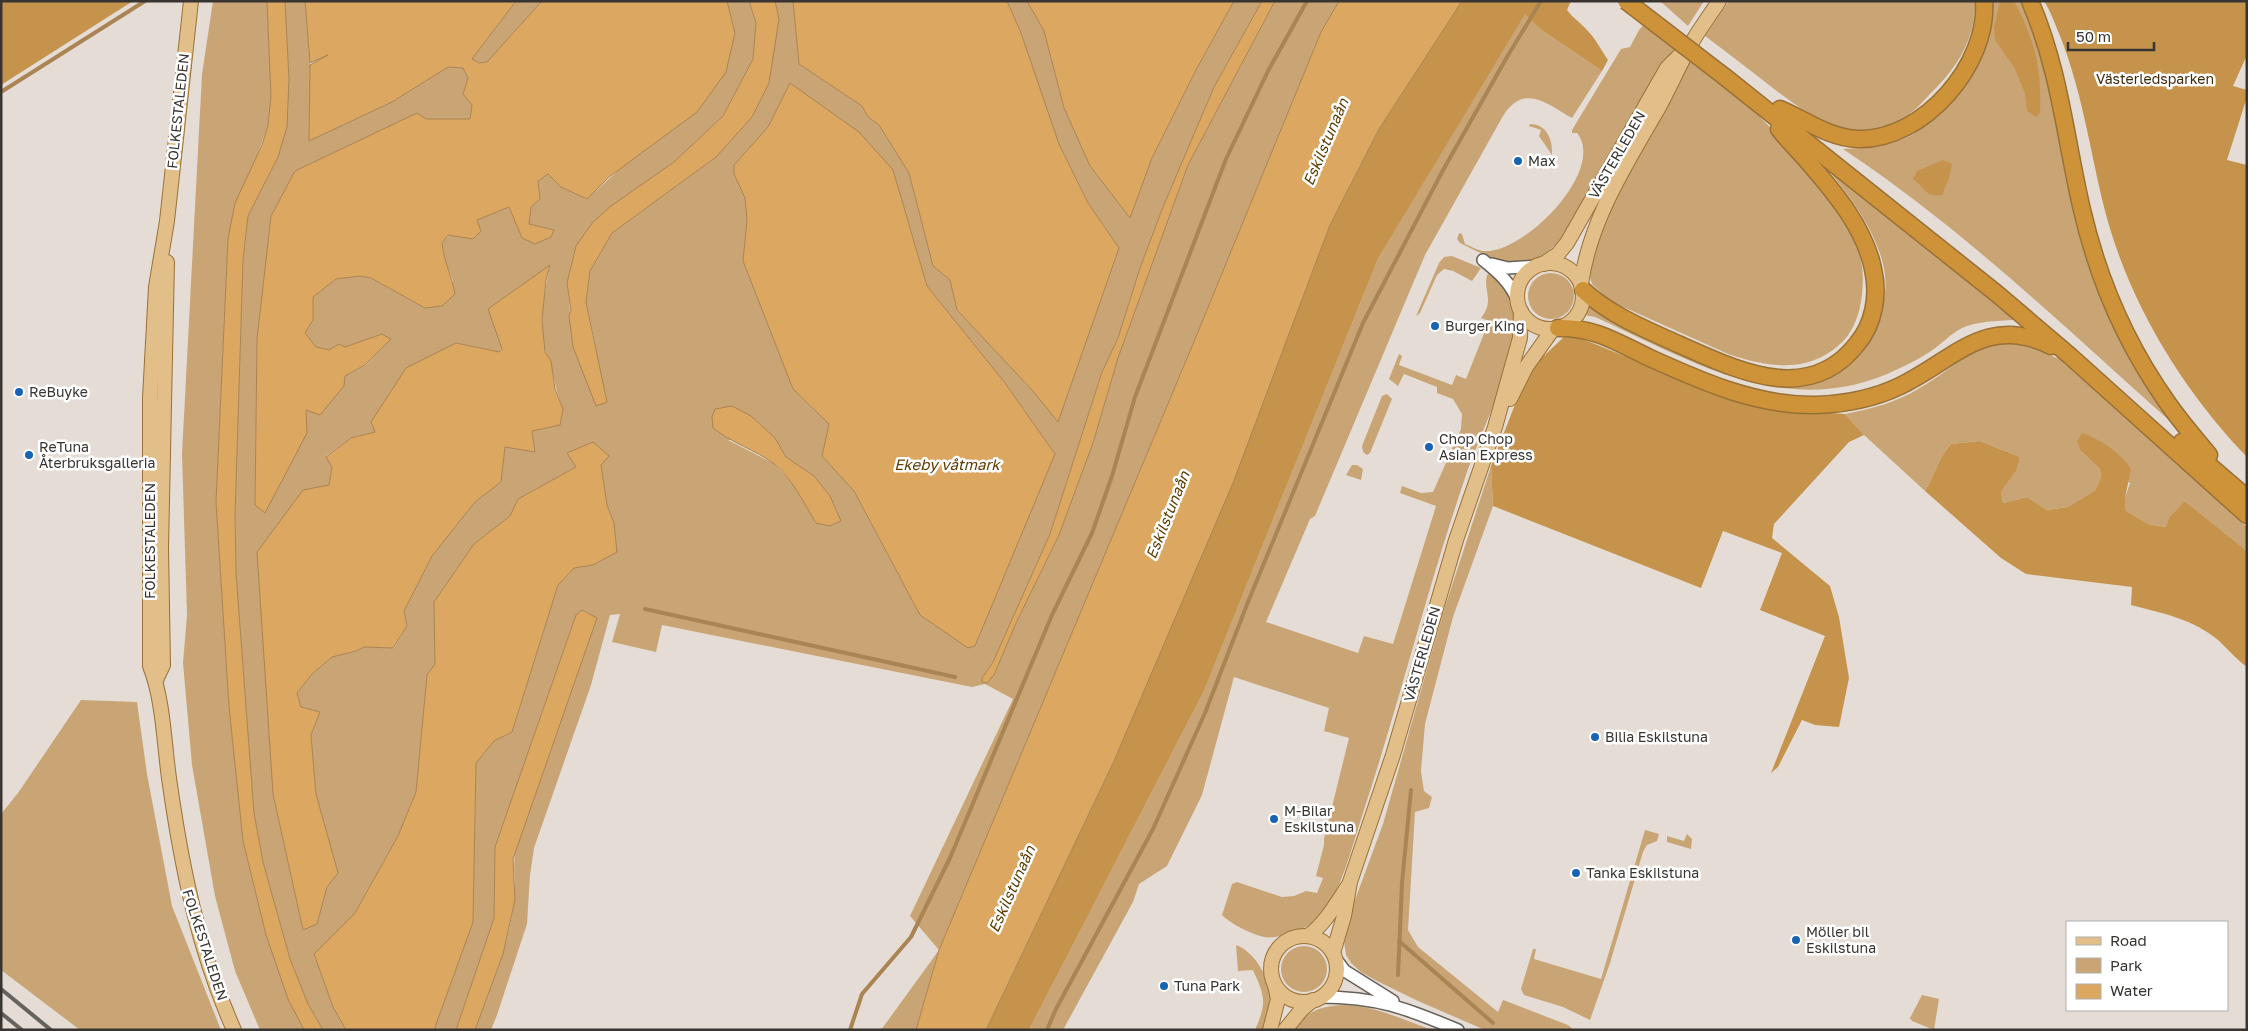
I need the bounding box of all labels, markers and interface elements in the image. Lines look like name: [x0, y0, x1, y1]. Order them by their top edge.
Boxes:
scale bar: [2068, 20, 2154, 52]
text: 50 m: [2076, 27, 2111, 45]
street label: FOLKESTALEDEN: [163, 52, 192, 170]
park label: Västerledsparken: [2096, 70, 2214, 87]
water label: Eskilstunaån: [1299, 95, 1352, 188]
street label: VÄSTERLEDEN: [1585, 108, 1649, 202]
place label: Max: [1528, 152, 1556, 169]
marker: Max: [1512, 155, 1524, 167]
place label: Burger King: [1445, 317, 1525, 334]
marker: Burger King: [1429, 320, 1441, 332]
place label: ReBuyke: [29, 383, 88, 400]
marker: ReBuyke: [13, 386, 25, 398]
place label: Chop Chop Asian Express: [1439, 430, 1533, 463]
place label: ReTuna Återbruksgalleria: [39, 438, 155, 471]
marker: Chop Chop Asian Express: [1423, 441, 1435, 453]
marker: ReTuna Återbruksgalleria: [23, 449, 35, 461]
water label: Ekeby våtmark: [894, 455, 1001, 474]
water label: Eskilstunaån: [1141, 468, 1193, 561]
street label: FOLKESTALEDEN: [141, 483, 158, 599]
street label: VÄSTERLEDEN: [1400, 604, 1443, 704]
place label: Bilia Eskilstuna: [1605, 728, 1708, 745]
marker: Bilia Eskilstuna: [1589, 731, 1601, 743]
place label: M-Bilar Eskilstuna: [1284, 802, 1354, 835]
marker: M-Bilar Eskilstuna: [1268, 813, 1280, 825]
water label: Eskilstunaån: [984, 842, 1038, 935]
place label: Tanka Eskilstuna: [1586, 864, 1699, 881]
marker: Tanka Eskilstuna: [1570, 867, 1582, 879]
street label: FOLKESTALEDEN: [179, 887, 231, 1003]
legend: [2066, 921, 2228, 1011]
place label: Möller bil Eskilstuna: [1806, 923, 1876, 956]
text: Road: [2110, 931, 2147, 949]
marker: Möller bil Eskilstuna: [1790, 934, 1802, 946]
text: Park: [2110, 956, 2143, 974]
place label: Tuna Park: [1174, 977, 1240, 994]
marker: Tuna Park: [1158, 980, 1170, 992]
text: Water: [2110, 981, 2153, 999]

